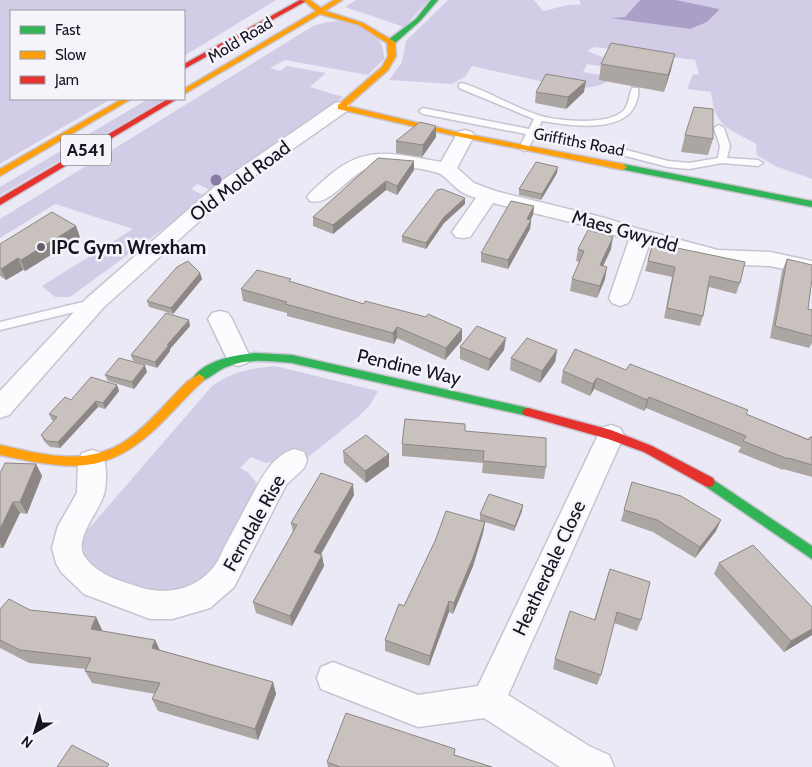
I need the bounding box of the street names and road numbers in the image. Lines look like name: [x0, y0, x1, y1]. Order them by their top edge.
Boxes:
street label: Mold Road: [204, 13, 276, 67]
street label: Griffiths Road: [532, 124, 626, 160]
road number: A541: [61, 134, 111, 166]
street label: Old Mold Road: [185, 136, 295, 226]
street label: Maes Gwyrdd: [569, 205, 681, 257]
street label: Pendine Way: [355, 344, 463, 390]
street label: Ferndale Rise: [218, 471, 290, 575]
street label: Heatherdale Close: [508, 497, 590, 639]

